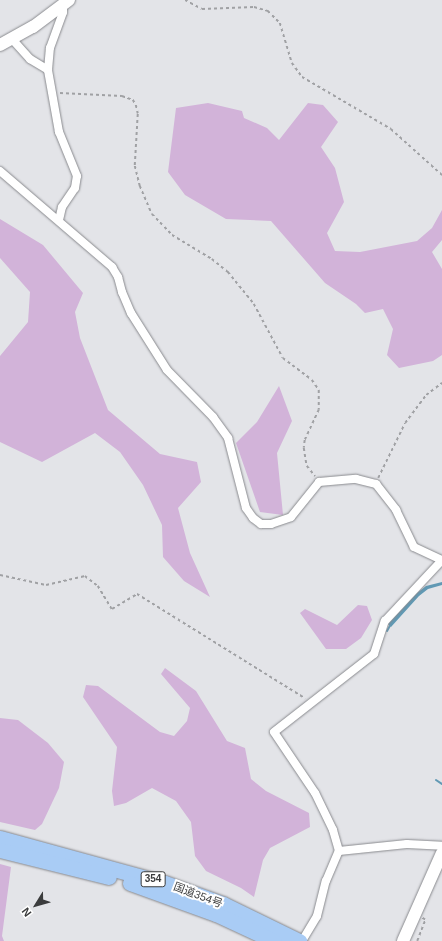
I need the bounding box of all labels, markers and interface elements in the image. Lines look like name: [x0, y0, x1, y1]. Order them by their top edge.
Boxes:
road number: 354: [140, 871, 166, 887]
street label: 国道354号: [172, 880, 224, 910]
north arrow: [16, 885, 56, 925]
text: N: [19, 905, 34, 919]

